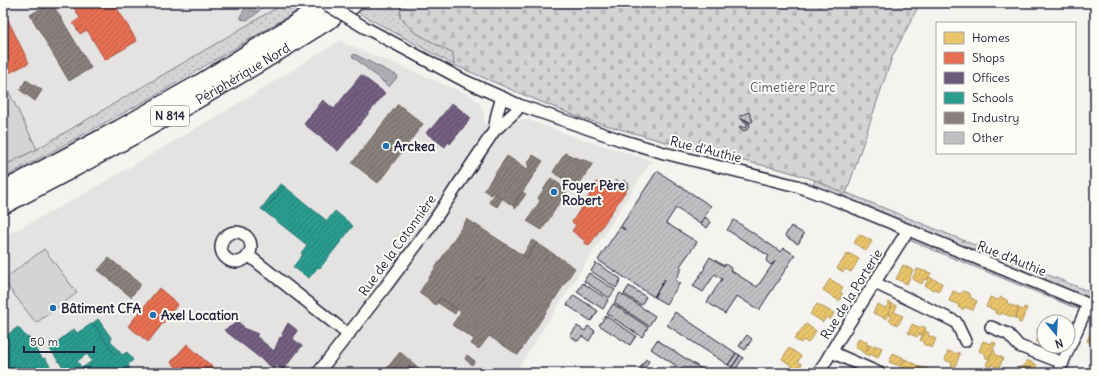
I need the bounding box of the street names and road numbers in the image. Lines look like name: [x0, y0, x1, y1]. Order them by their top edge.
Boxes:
street label: Périphérique Nord: [193, 39, 293, 108]
road number: N 814: [151, 106, 189, 126]
street label: Rue d'Authie: [668, 132, 743, 167]
street label: Rue de la Cotonnière: [355, 191, 440, 299]
street label: Rue d'Authie: [975, 237, 1049, 280]
street label: Rue de la Porterie: [817, 246, 886, 343]

